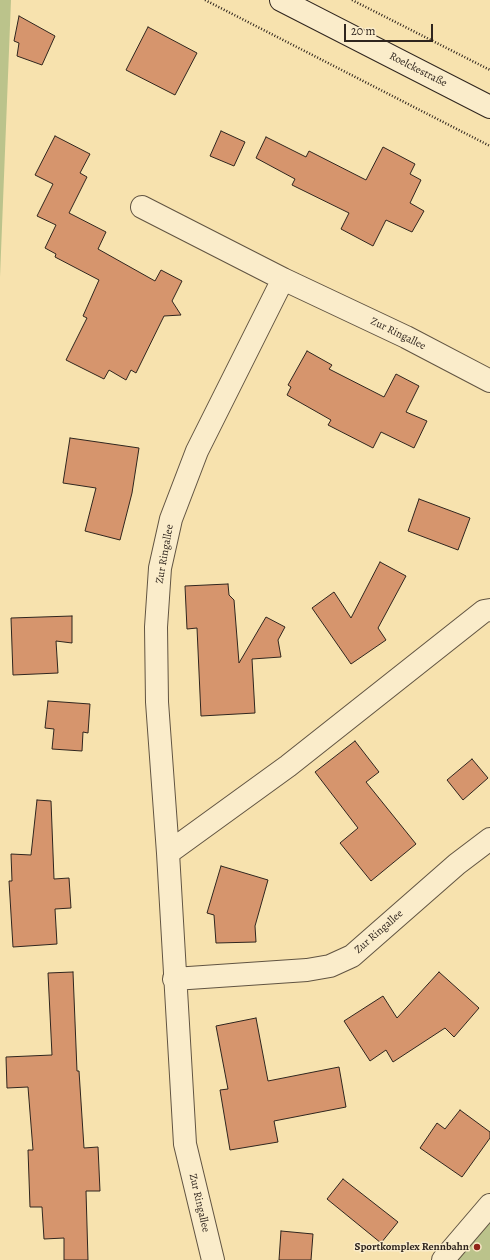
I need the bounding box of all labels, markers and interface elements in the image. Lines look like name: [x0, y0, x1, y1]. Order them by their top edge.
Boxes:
scale bar: [346, 16, 435, 42]
text: 20 m: [351, 23, 375, 39]
street label: Roelckestraße: [387, 50, 449, 90]
street label: Zur Ringallee: [368, 315, 428, 353]
street label: Zur Ringallee: [153, 523, 177, 585]
street label: Zur Ringallee: [352, 907, 406, 957]
street label: Zur Ringallee: [186, 1172, 212, 1234]
place label: Sportkomplex Rennbahn: [355, 1240, 469, 1254]
marker: Sportkomplex Rennbahn: [472, 1242, 482, 1252]

